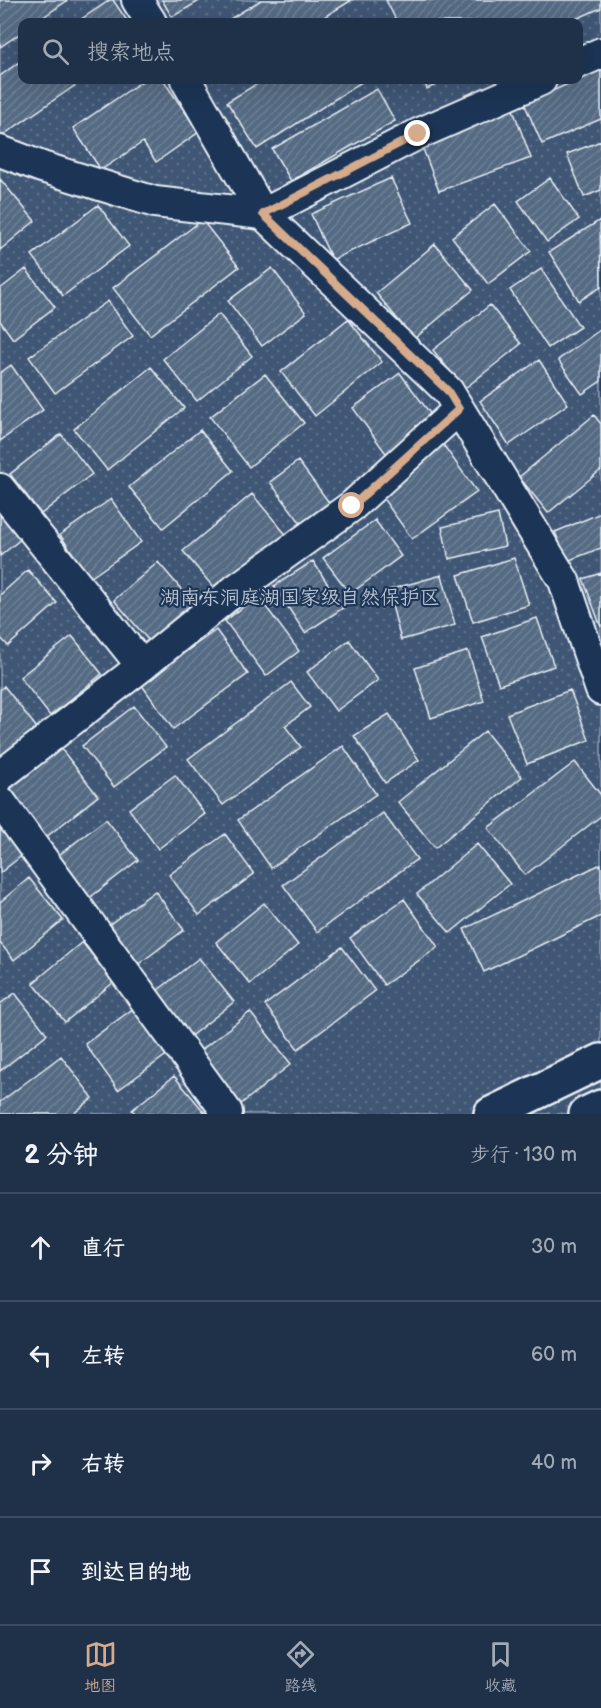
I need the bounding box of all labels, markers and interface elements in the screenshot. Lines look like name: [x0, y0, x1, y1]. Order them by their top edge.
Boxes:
search box: [18, 18, 583, 84]
icon: search: [39, 35, 72, 68]
text: 搜索地点: [87, 39, 175, 66]
route end: [404, 120, 430, 146]
route start: [338, 492, 364, 518]
park label: 湖南东洞庭湖国家级自然保护区: [160, 586, 440, 610]
text: 2 分钟: [24, 1140, 99, 1171]
text: 步行 · 130 m: [470, 1143, 577, 1167]
icon: ahead: [24, 1231, 57, 1264]
text: 直行: [81, 1235, 125, 1262]
text: 30 m: [531, 1235, 577, 1259]
icon: left: [24, 1339, 57, 1372]
text: 左转: [81, 1343, 125, 1370]
text: 60 m: [531, 1343, 577, 1367]
icon: right: [24, 1447, 57, 1480]
text: 右转: [81, 1451, 125, 1478]
text: 40 m: [531, 1451, 577, 1475]
icon: arrive: [24, 1555, 57, 1588]
text: 到达目的地: [81, 1559, 191, 1586]
tab: 地图: [84, 1638, 117, 1696]
tab: 路线: [284, 1638, 317, 1696]
tab: 收藏: [484, 1638, 517, 1696]

